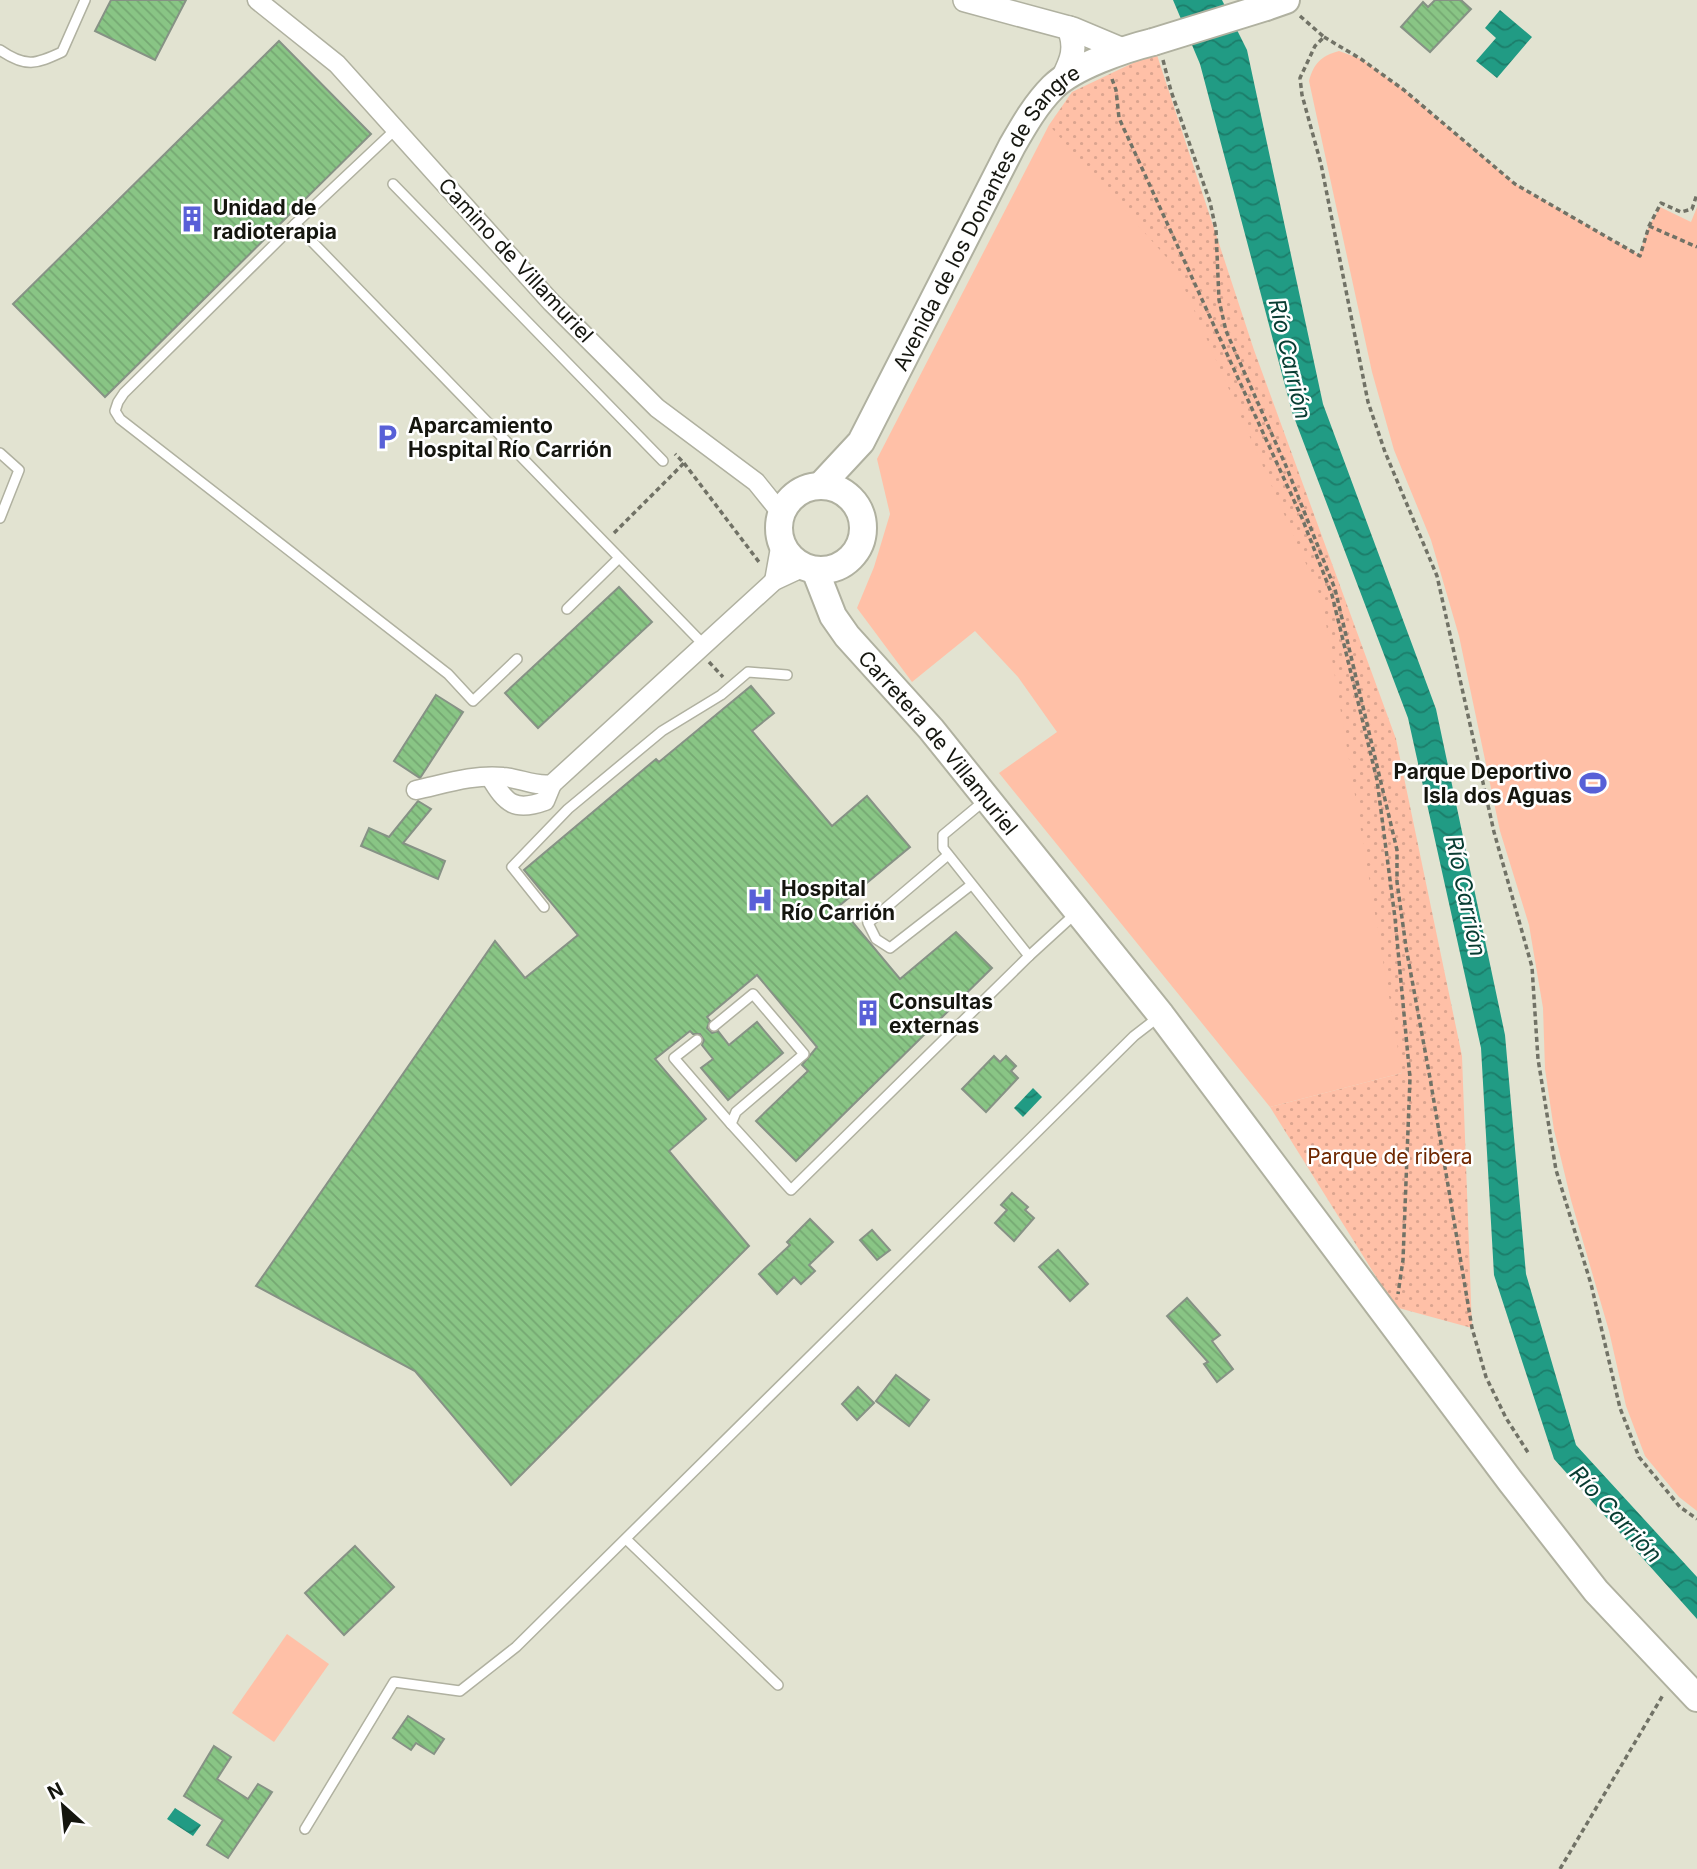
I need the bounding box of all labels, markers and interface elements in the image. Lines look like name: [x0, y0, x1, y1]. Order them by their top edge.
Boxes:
street label: Avenida de los Donantes de Sangre: [887, 59, 1084, 375]
street label: Camino de Villamuriel: [433, 173, 599, 347]
place label: Unidad de radioterapia: [213, 195, 337, 244]
building icon: Unidad de radioterapia: [177, 204, 207, 234]
water label: Río Carrión: [1263, 296, 1317, 422]
place label: Aparcamiento Hospital Río Carrión: [408, 413, 612, 462]
parking icon: Aparcamiento Hospital Río Carrión: [372, 422, 402, 452]
street label: Carretera de Villamuriel: [853, 645, 1023, 840]
place label: Parque Deportivo Isla dos Aguas: [1393, 759, 1572, 808]
sports icon: Parque Deportivo Isla dos Aguas: [1578, 768, 1608, 798]
water label: Río Carrión: [1440, 833, 1492, 959]
place label: Hospital Río Carrión: [781, 876, 895, 925]
hospital icon: Hospital Río Carrión: [745, 885, 775, 915]
place label: Consultas externas: [889, 989, 993, 1038]
building icon: Consultas externas: [853, 998, 883, 1028]
park label: Parque de ribera: [1307, 1144, 1473, 1169]
water label: Río Carrión: [1564, 1460, 1668, 1568]
north arrow: [28, 1771, 98, 1841]
text: N: [44, 1778, 67, 1805]

